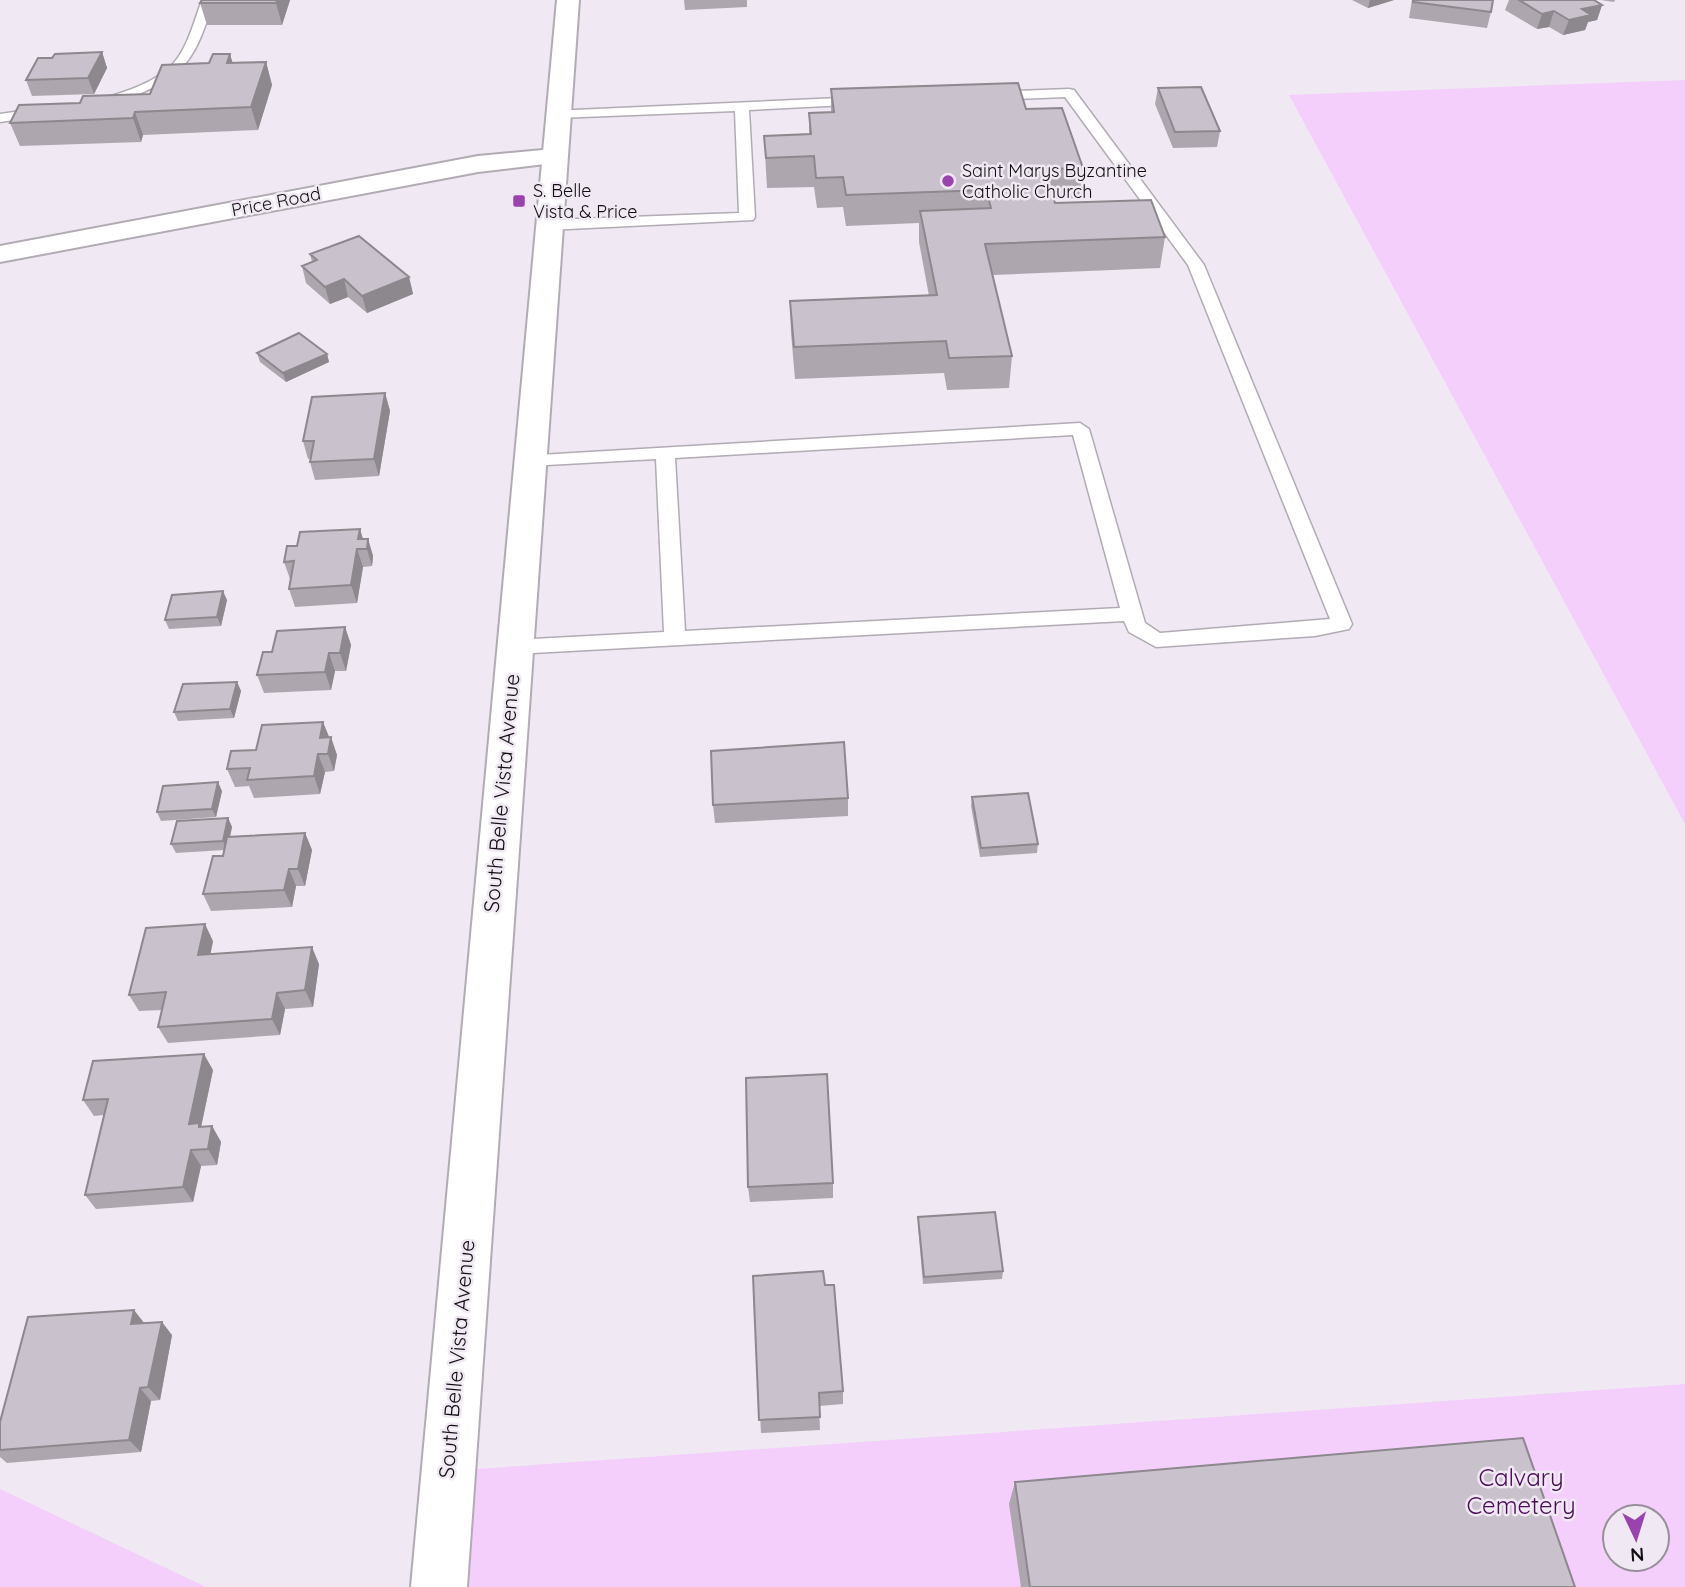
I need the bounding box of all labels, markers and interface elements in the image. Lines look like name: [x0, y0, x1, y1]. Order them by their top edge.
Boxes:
place label: Saint Marys Byzantine Catholic Church: [962, 159, 1147, 203]
marker: Saint Marys Byzantine Catholic Church: [940, 173, 956, 189]
place label: S. Belle Vista & Price: [533, 179, 637, 223]
street label: Price Road: [229, 182, 323, 221]
marker: S. Belle Vista & Price: [511, 193, 527, 209]
street label: South Belle Vista Avenue: [478, 672, 524, 913]
street label: South Belle Vista Avenue: [433, 1238, 479, 1479]
park label: Calvary Cemetery: [1466, 1462, 1576, 1520]
north arrow: [1601, 1503, 1671, 1573]
text: N: [1629, 1543, 1645, 1567]

